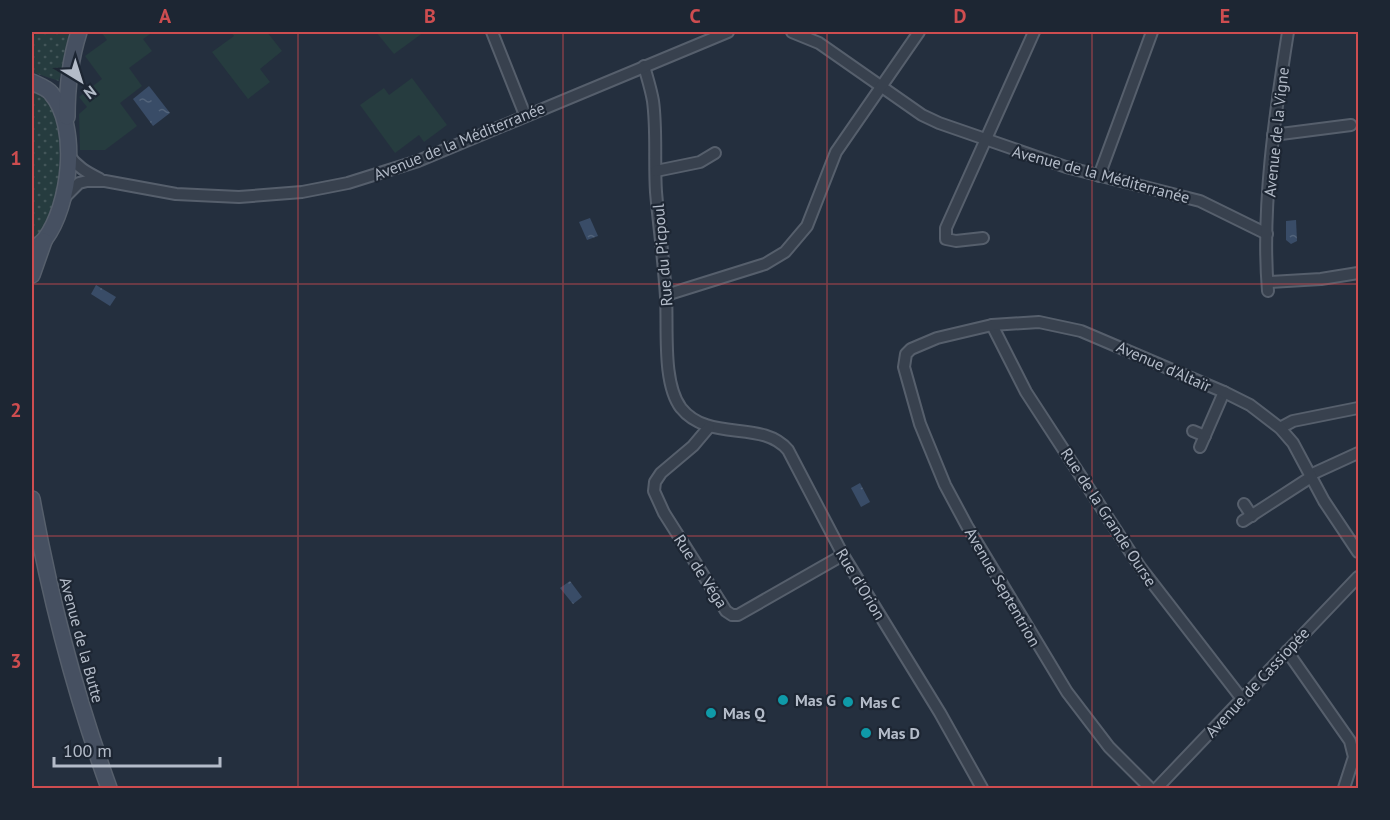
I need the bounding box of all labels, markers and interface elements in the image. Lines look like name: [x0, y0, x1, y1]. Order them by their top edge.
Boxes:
text: A: [159, 3, 172, 29]
text: B: [424, 3, 436, 29]
text: C: [689, 3, 701, 29]
text: D: [954, 3, 967, 29]
text: E: [1220, 3, 1230, 29]
north arrow: [51, 51, 111, 111]
street label: Avenue de la Vigne: [1259, 66, 1293, 198]
text: N: [80, 82, 101, 104]
street label: Avenue de la Méditerranée: [370, 97, 548, 185]
street label: Avenue de la Méditerranée: [1010, 141, 1192, 207]
text: 1: [10, 145, 22, 171]
street label: Rue du Picpoul: [648, 203, 676, 307]
street label: Avenue d'Altaïr: [1114, 336, 1215, 396]
text: 2: [10, 397, 22, 423]
street label: Rue de la Grande Ourse: [1057, 444, 1161, 590]
street label: Avenue Septentrion: [961, 524, 1045, 650]
street label: Rue de Véga: [670, 531, 732, 611]
street label: Rue d'Orion: [832, 545, 890, 623]
street label: Avenue de la Butte: [56, 575, 108, 705]
street label: Avenue de Cassiopée: [1201, 623, 1313, 741]
text: 3: [10, 648, 22, 674]
place label: Mas G: [795, 690, 836, 710]
place label: Mas C: [860, 692, 900, 712]
marker: Mas G: [776, 693, 790, 707]
marker: Mas C: [841, 695, 855, 709]
place label: Mas Q: [723, 703, 766, 723]
marker: Mas Q: [704, 706, 718, 720]
place label: Mas D: [878, 723, 920, 743]
marker: Mas D: [859, 726, 873, 740]
scale bar: [54, 730, 220, 768]
text: 100 m: [63, 739, 112, 762]

